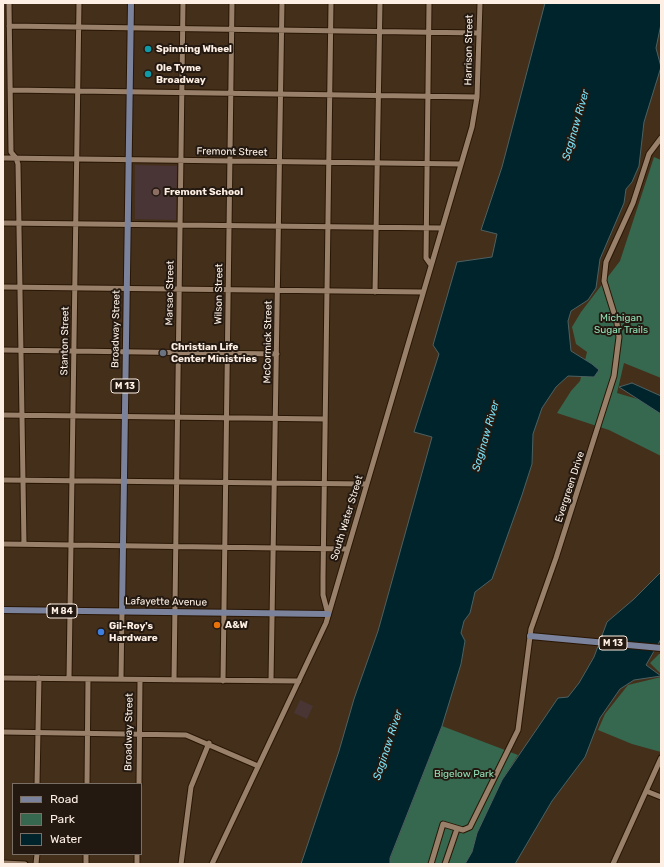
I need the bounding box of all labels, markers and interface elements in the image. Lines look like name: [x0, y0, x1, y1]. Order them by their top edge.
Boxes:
street label: Harrison Street: [462, 14, 476, 86]
place label: Spinning Wheel: [156, 43, 232, 55]
marker: Spinning Wheel: [143, 44, 153, 54]
place label: Ole Tyme Broadway: [156, 62, 206, 86]
marker: Ole Tyme Broadway: [143, 69, 153, 79]
water label: Saginaw River: [560, 88, 592, 162]
street label: Fremont Street: [196, 145, 268, 159]
place label: Fremont School: [164, 186, 243, 198]
marker: Fremont School: [151, 187, 161, 197]
street label: Marsac Street: [163, 261, 177, 325]
street label: Wilson Street: [212, 263, 226, 325]
street label: Broadway Street: [109, 290, 123, 368]
street label: McCormick Street: [261, 300, 275, 384]
street label: Stanton Street: [58, 307, 72, 375]
park label: Michigan Sugar Trails: [594, 312, 648, 336]
place label: Christian Life Center Ministries: [171, 341, 257, 364]
marker: Christian Life Center Ministries: [158, 348, 168, 358]
road number: M 13: [111, 379, 139, 393]
water label: Saginaw River: [470, 399, 502, 473]
street label: Evergreen Drive: [553, 450, 587, 524]
street label: South Water Street: [328, 474, 366, 562]
street label: Lafayette Avenue: [125, 595, 207, 609]
road number: M 84: [47, 604, 77, 618]
place label: A&W: [225, 619, 248, 631]
place label: Gil-Roy's Hardware: [109, 620, 158, 644]
marker: A&W: [212, 620, 222, 630]
marker: Gil-Roy's Hardware: [96, 627, 106, 637]
road number: M 13: [599, 636, 627, 650]
street label: Broadway Street: [122, 693, 136, 771]
water label: Saginaw River: [370, 708, 406, 782]
park label: Bigelow Park: [434, 768, 494, 780]
legend: [12, 783, 142, 855]
text: Road: [50, 792, 78, 806]
text: Park: [50, 812, 75, 826]
text: Water: [50, 832, 82, 846]

